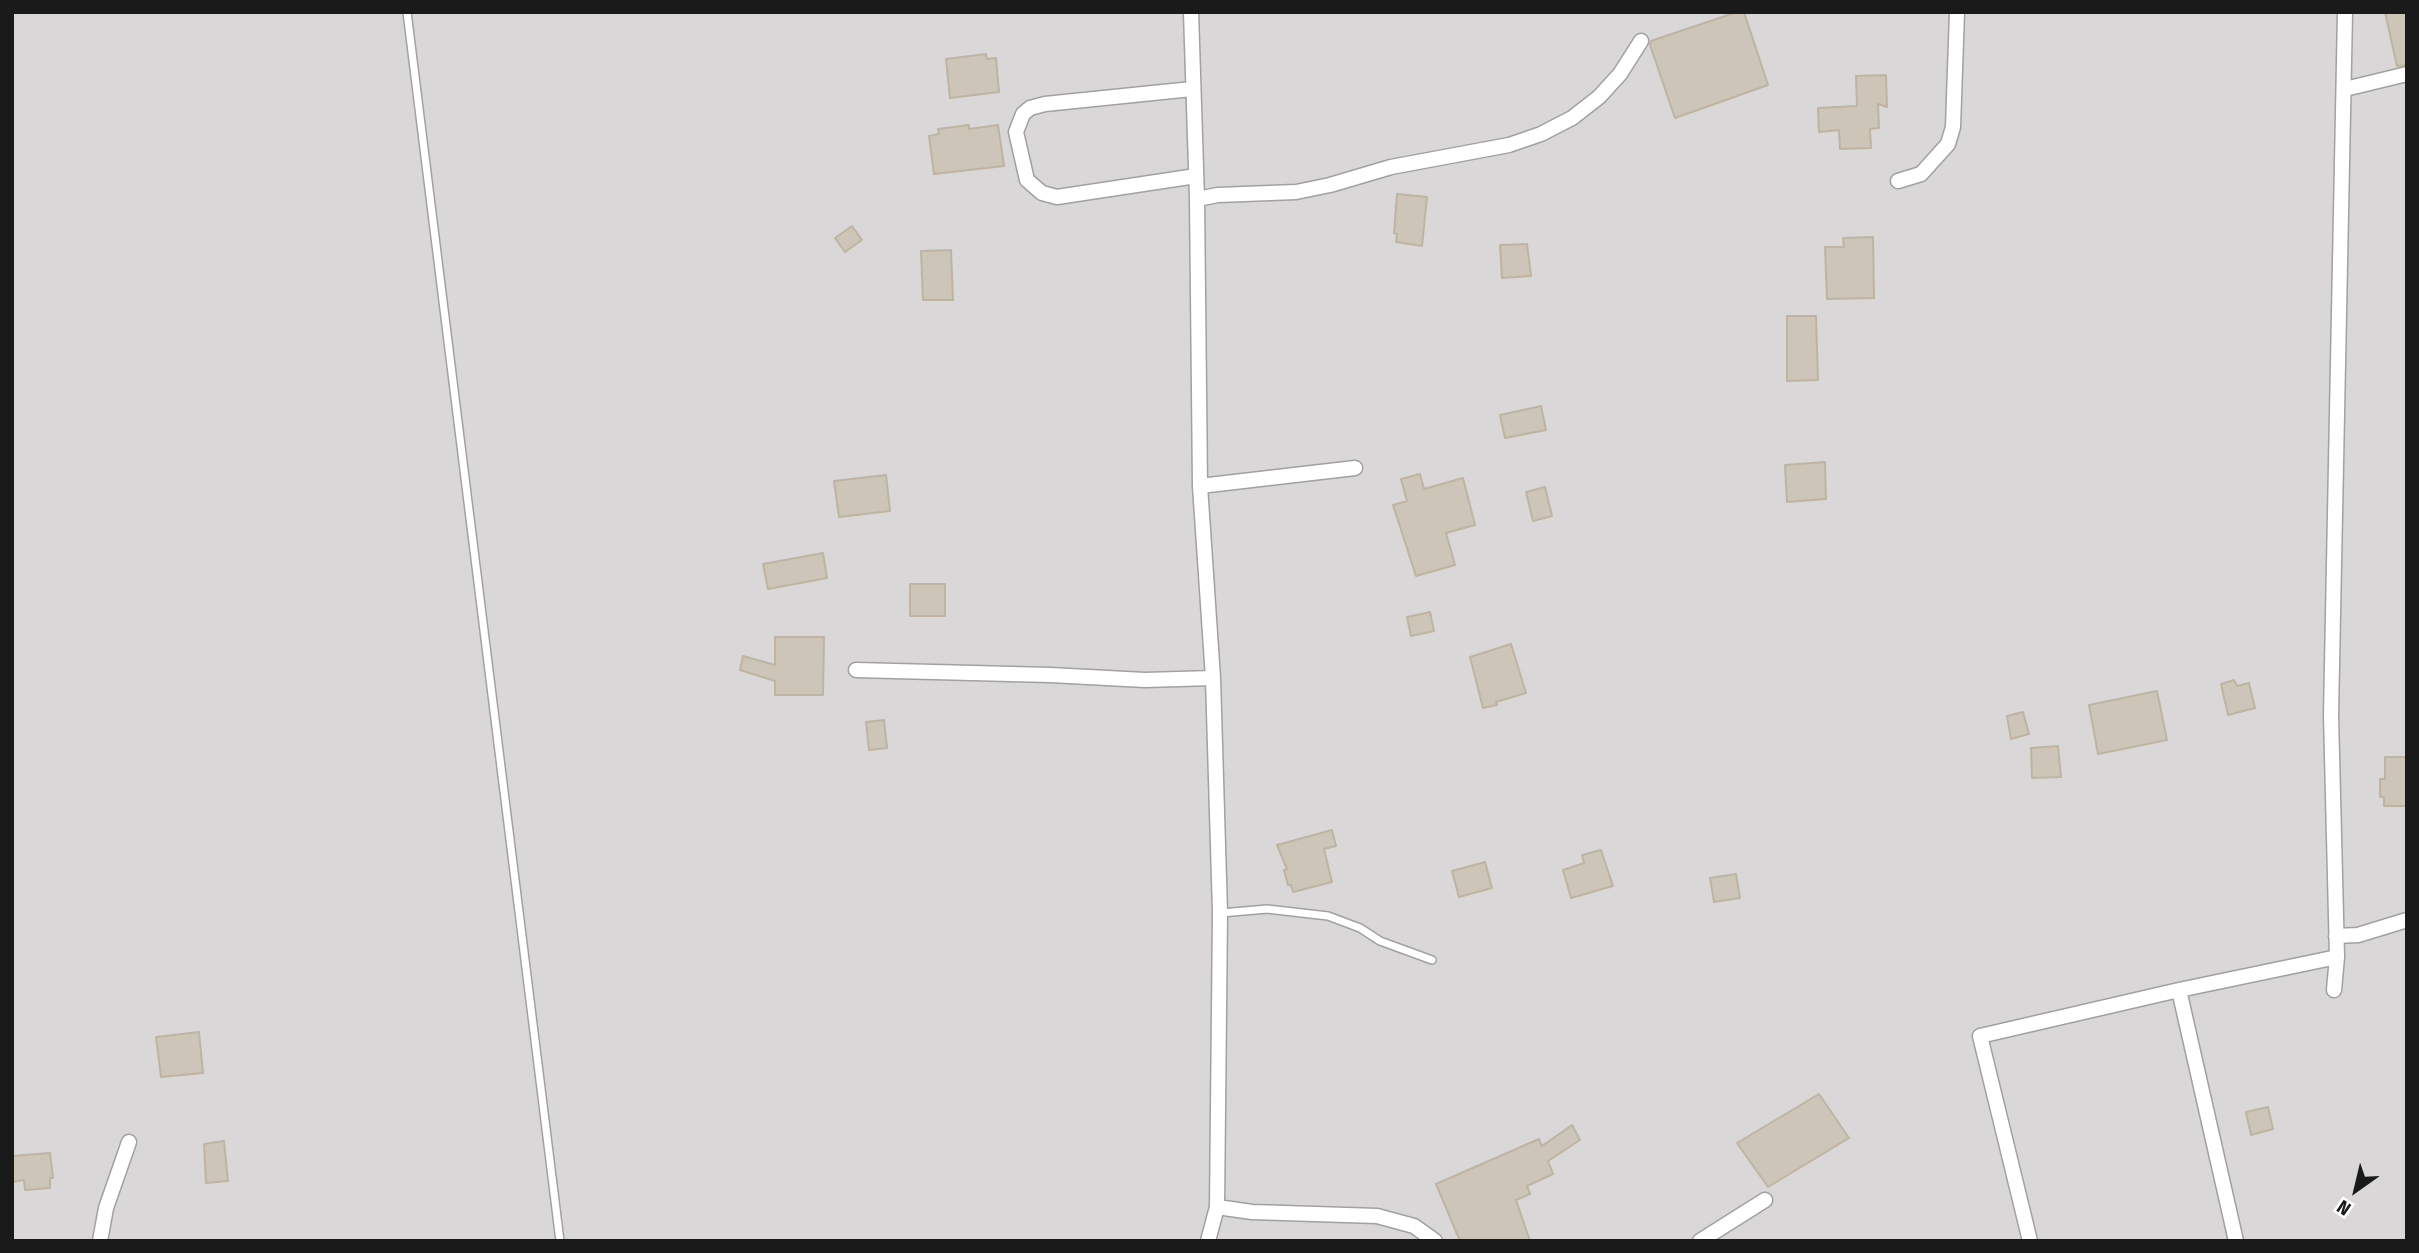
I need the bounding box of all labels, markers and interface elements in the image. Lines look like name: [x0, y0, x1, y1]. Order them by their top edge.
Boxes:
north arrow: [2321, 1155, 2391, 1225]
text: N: [2333, 1195, 2355, 1221]

